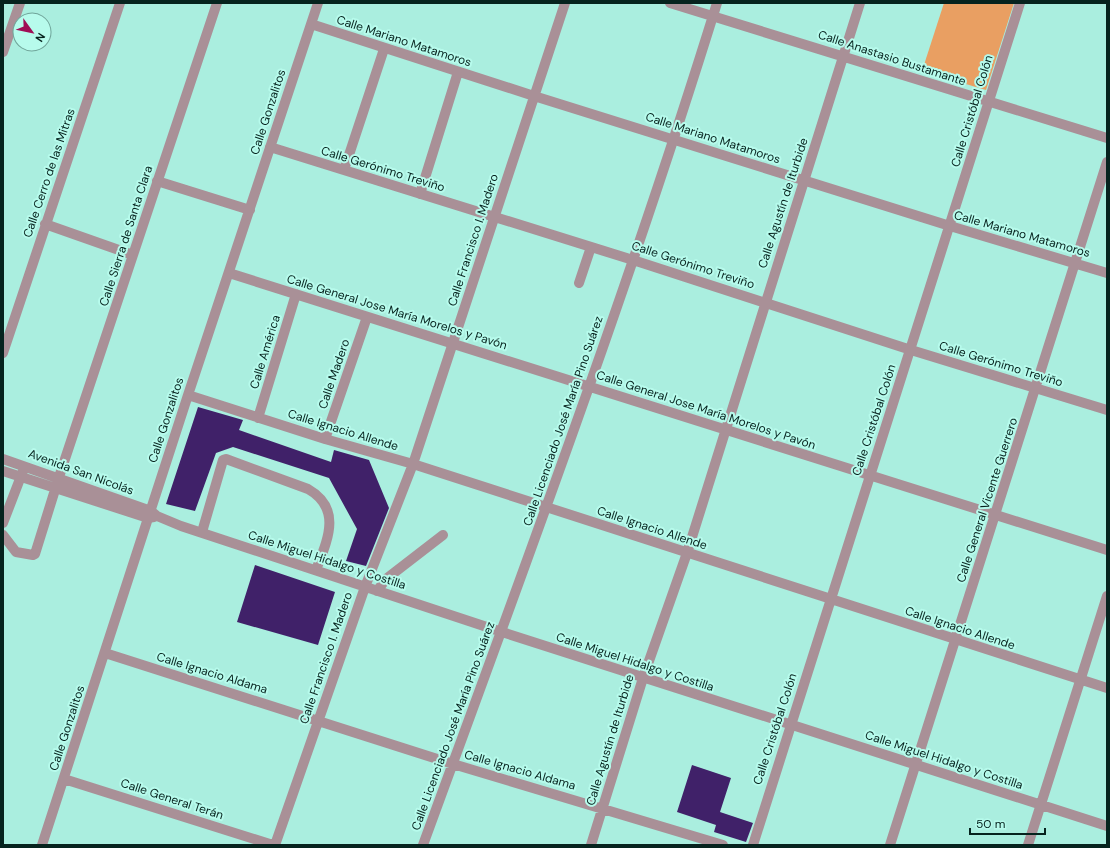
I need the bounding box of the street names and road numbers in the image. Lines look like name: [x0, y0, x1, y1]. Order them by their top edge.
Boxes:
street label: Calle Mariano Matamoros: [334, 12, 474, 70]
street label: Calle Anastasio Bustamante: [816, 26, 968, 90]
street label: Calle Cristóbal Colón: [947, 53, 997, 169]
street label: Calle Gonzalitos: [247, 67, 289, 157]
street label: Calle Cerro de las Mitras: [19, 106, 79, 240]
street label: Calle Mariano Matamoros: [643, 109, 783, 167]
street label: Calle Agustín de Iturbide: [754, 136, 812, 270]
street label: Calle Gerónimo Treviño: [319, 143, 447, 195]
street label: Calle Sierra de Santa Clara: [96, 164, 156, 308]
street label: Calle Francisco I. Madero: [444, 172, 502, 308]
street label: Calle Mariano Matamoros: [952, 207, 1092, 261]
street label: Calle Gerónimo Treviño: [629, 238, 757, 292]
street label: Calle General Jose María Morelos y Pavón: [285, 271, 509, 353]
street label: Calle América: [246, 313, 284, 391]
street label: Calle Licenciado José María Pino Suárez: [519, 314, 607, 528]
street label: Calle Madero: [315, 337, 353, 411]
street label: Calle Gerónimo Treviño: [937, 338, 1065, 390]
street label: Calle Cristóbal Colón: [848, 362, 900, 478]
street label: Calle General Jose María Morelos y Pavón: [594, 367, 818, 453]
street label: Calle Gonzalitos: [145, 375, 187, 465]
street label: Calle Ignacio Allende: [286, 406, 400, 454]
street label: Calle General Vicente Guerrero: [953, 415, 1021, 585]
street label: Avenida San Nicolás: [26, 445, 136, 499]
street label: Calle Ignacio Allende: [595, 503, 709, 553]
street label: Calle Miguel Hidalgo y Costilla: [246, 527, 408, 593]
street label: Calle Francisco I. Madero: [296, 590, 356, 726]
street label: Calle Ignacio Allende: [903, 603, 1017, 653]
street label: Calle Licenciado José María Pino Suárez: [408, 619, 498, 833]
street label: Calle Miguel Hidalgo y Costilla: [554, 629, 716, 695]
street label: Calle Ignacio Aldama: [154, 648, 270, 698]
street label: Calle Cristóbal Colón: [749, 671, 801, 787]
street label: Calle Agustín de Iturbide: [582, 672, 638, 808]
street label: Calle Gonzalitos: [46, 683, 88, 773]
street label: Calle Miguel Hidalgo y Costilla: [863, 727, 1025, 793]
street label: Calle Ignacio Aldama: [462, 746, 578, 794]
street label: Calle General Terán: [119, 775, 226, 823]

